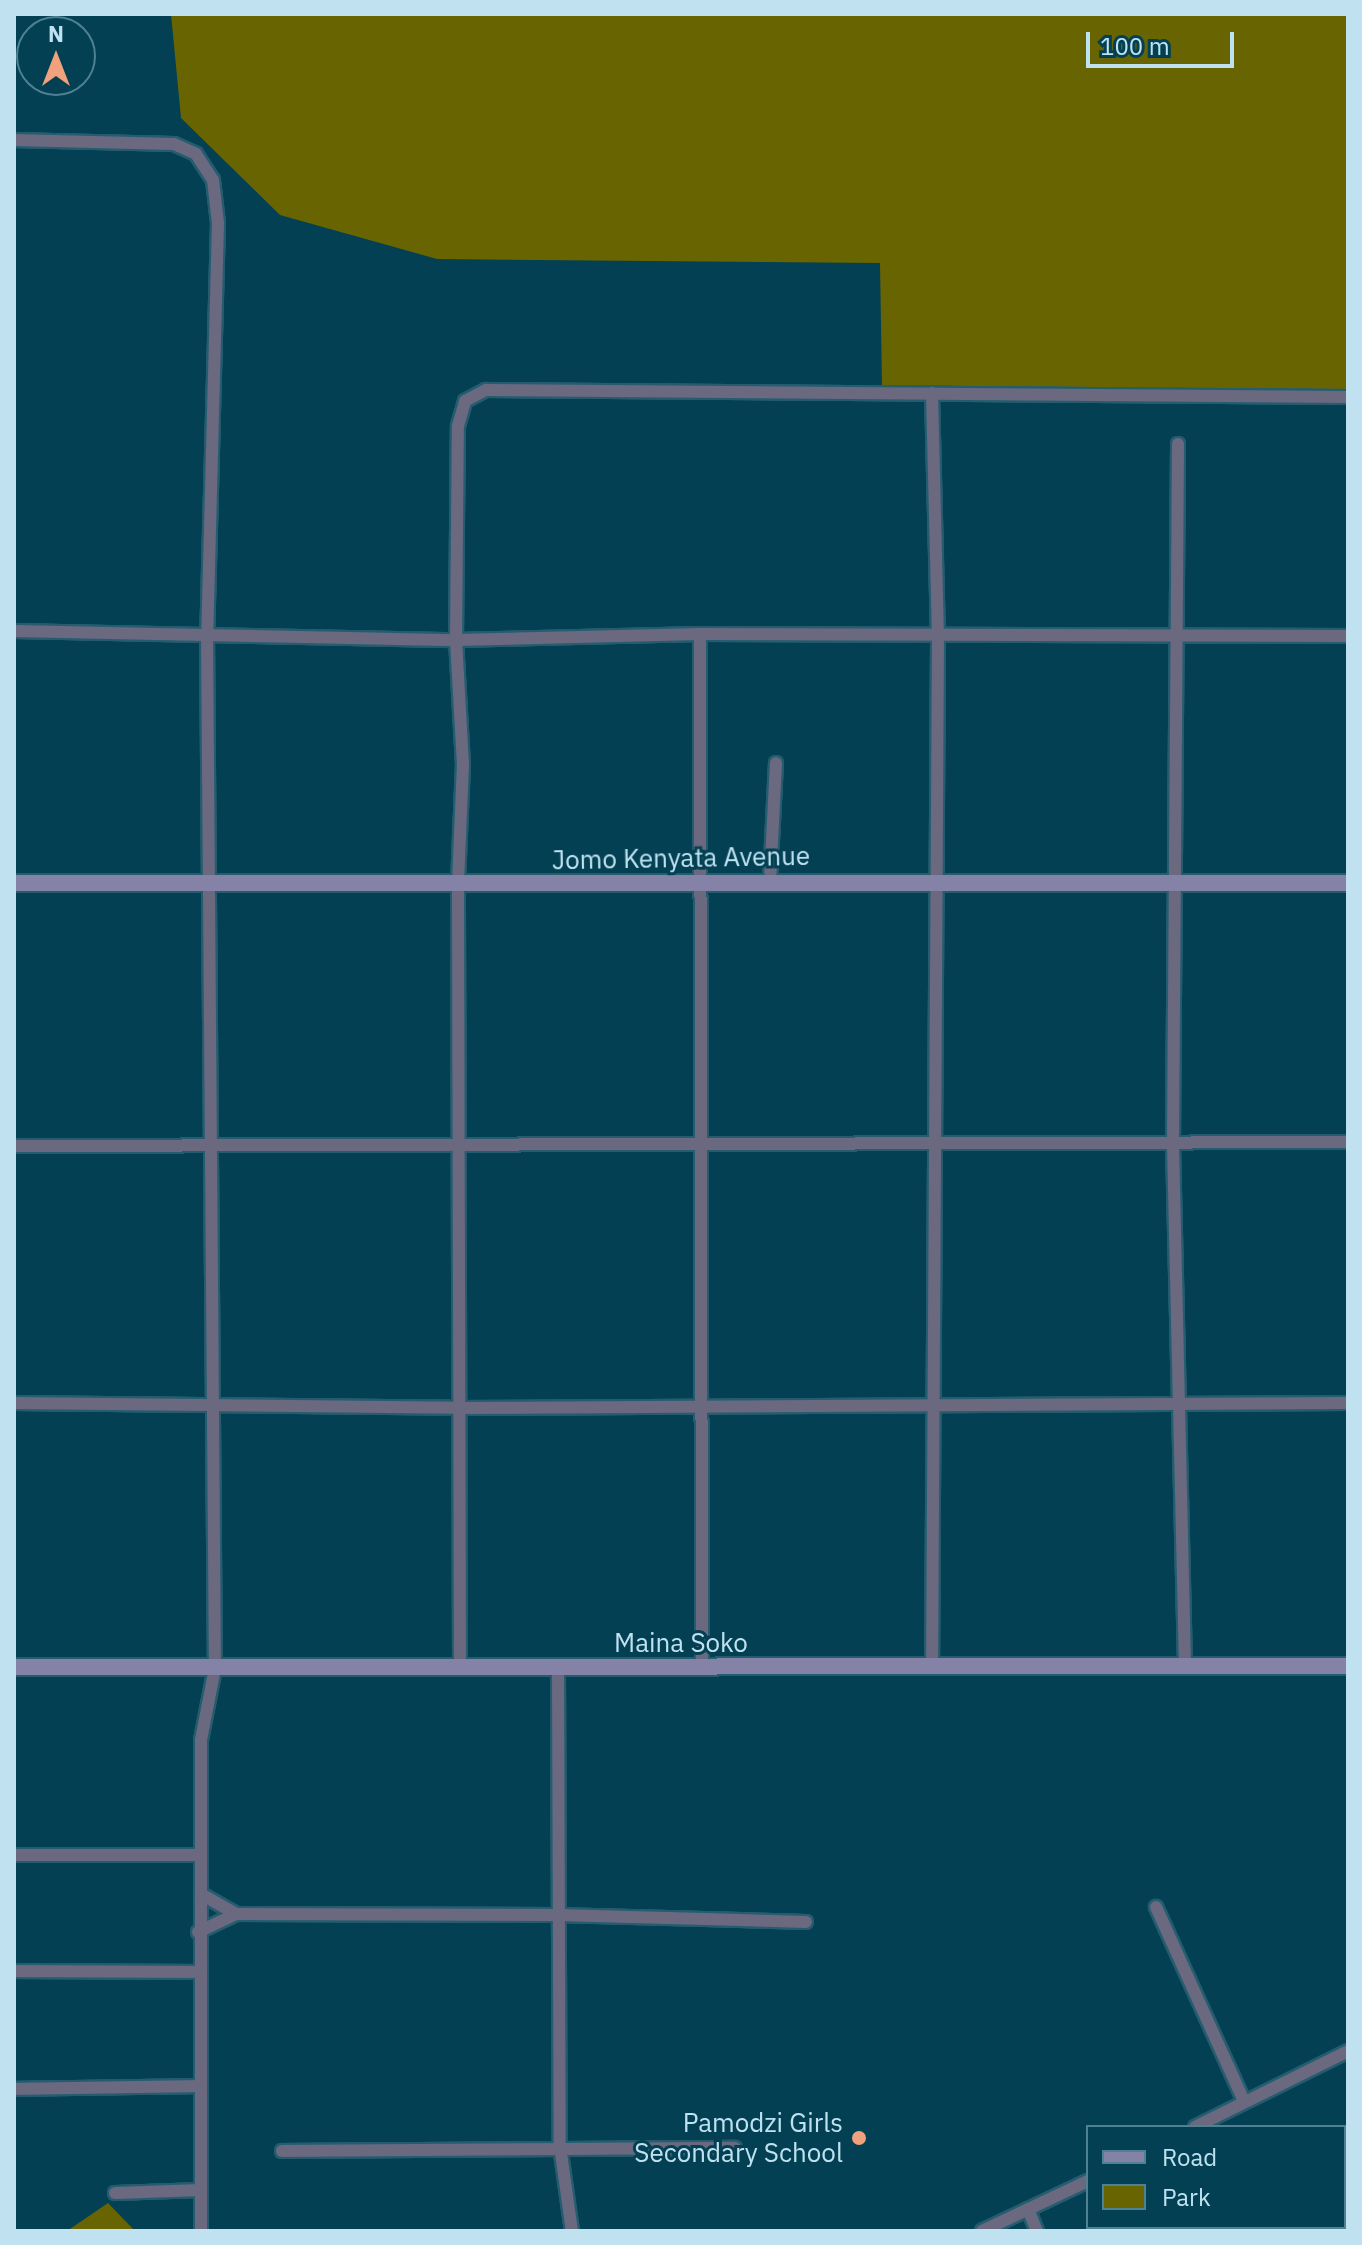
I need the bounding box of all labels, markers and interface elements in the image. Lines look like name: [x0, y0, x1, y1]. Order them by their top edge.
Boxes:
north arrow: [16, 16, 96, 96]
scale bar: [1090, 16, 1238, 66]
text: N: [48, 19, 64, 48]
text: 100 m: [1100, 30, 1170, 62]
street label: Jomo Kenyata Avenue: [552, 840, 810, 876]
street label: Maina Soko: [614, 1627, 748, 1659]
place label: Pamodzi Girls Secondary School: [634, 2107, 843, 2168]
legend: [1086, 2125, 1346, 2229]
marker: Pamodzi Girls Secondary School: [850, 2129, 868, 2147]
text: Road: [1162, 2141, 1217, 2173]
text: Park: [1162, 2181, 1211, 2213]

